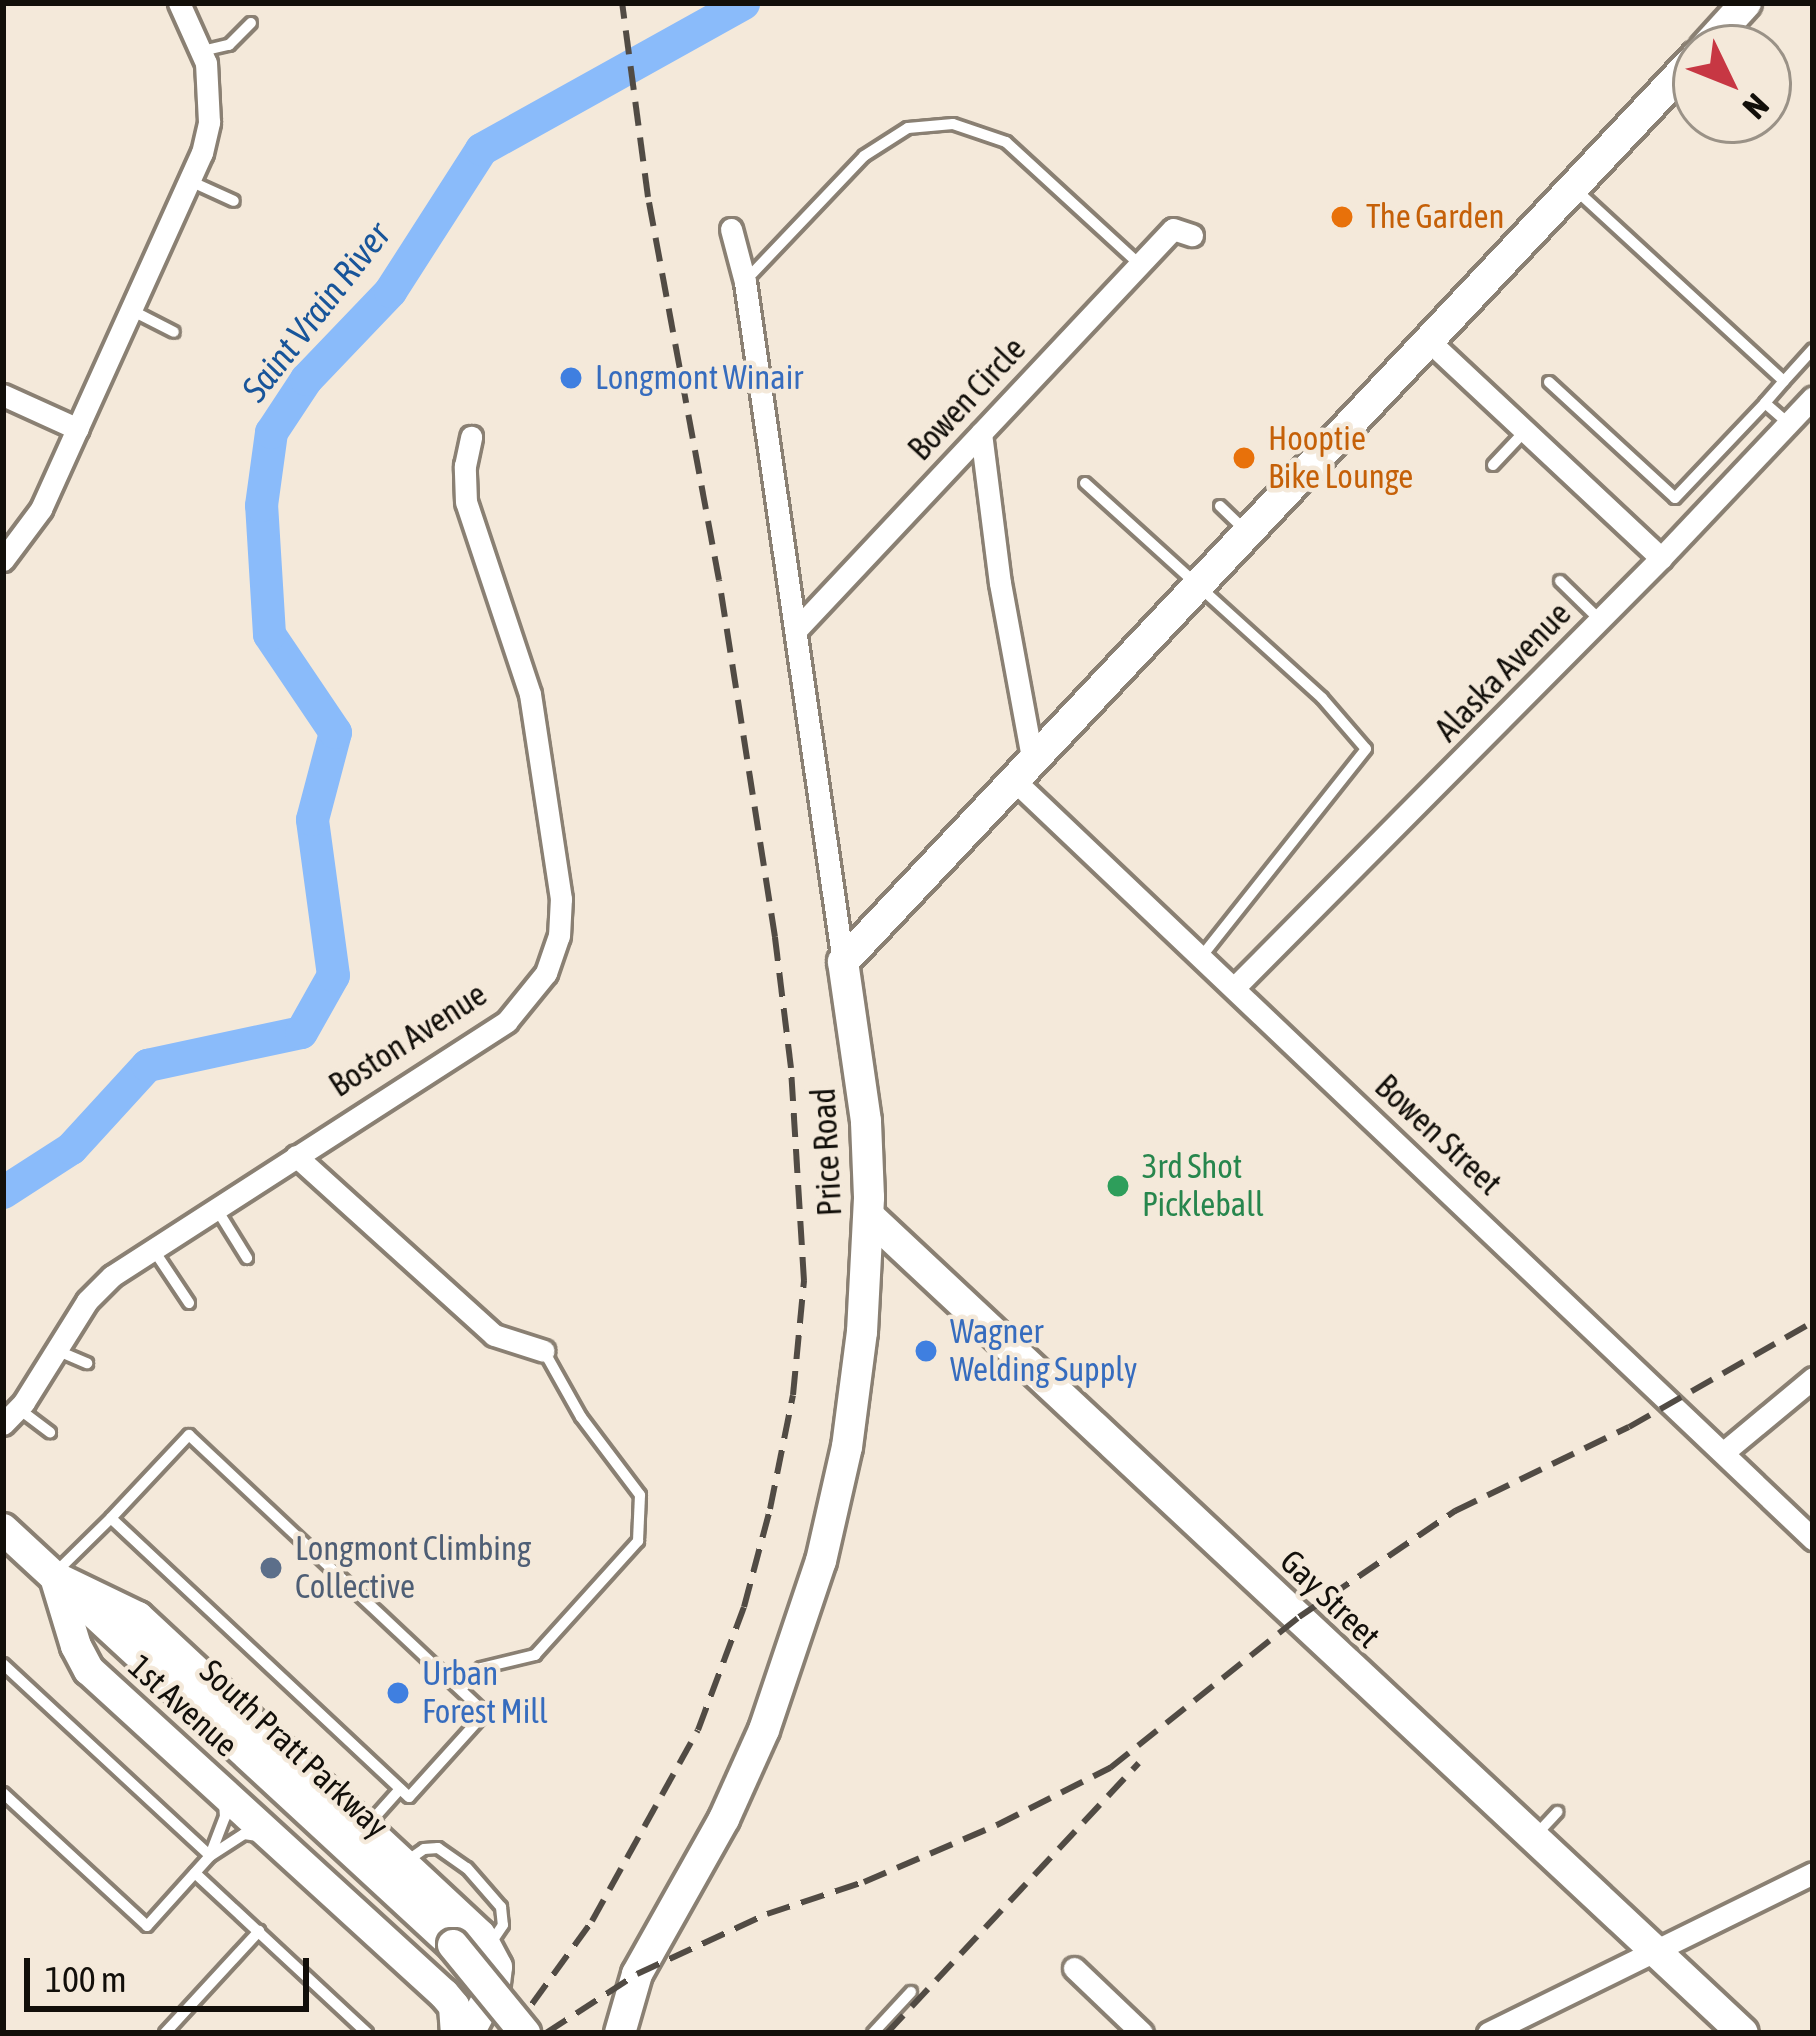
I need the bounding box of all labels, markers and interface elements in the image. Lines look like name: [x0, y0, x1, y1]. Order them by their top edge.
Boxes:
north arrow: [1672, 24, 1792, 144]
text: N: [1736, 86, 1777, 127]
place label: The Garden: [1366, 197, 1505, 237]
marker: The Garden: [1329, 204, 1355, 230]
water label: Saint Vrain River: [233, 214, 399, 410]
street label: Bowen Circle: [900, 329, 1034, 469]
place label: Longmont Winair: [595, 358, 803, 398]
marker: Longmont Winair: [558, 365, 584, 391]
place label: Hooptie Bike Lounge: [1268, 419, 1413, 497]
marker: Hooptie Bike Lounge: [1231, 445, 1257, 471]
street label: Alaska Avenue: [1427, 594, 1579, 750]
street label: Boston Avenue: [322, 975, 494, 1105]
street label: Bowen Street: [1367, 1067, 1509, 1203]
street label: Price Road: [804, 1087, 850, 1217]
place label: 3rd Shot Pickleball: [1142, 1147, 1264, 1225]
marker: 3rd Shot Pickleball: [1105, 1173, 1131, 1199]
place label: Wagner Welding Supply: [950, 1312, 1137, 1390]
marker: Wagner Welding Supply: [913, 1338, 939, 1364]
place label: Longmont Climbing Collective: [295, 1529, 531, 1607]
street label: Gay Street: [1272, 1542, 1388, 1656]
marker: Longmont Climbing Collective: [258, 1555, 284, 1581]
street label: 1st Avenue: [121, 1647, 245, 1765]
street label: South Pratt Parkway: [192, 1652, 396, 1846]
place label: Urban Forest Mill: [422, 1654, 548, 1732]
marker: Urban Forest Mill: [385, 1680, 411, 1706]
scale bar: [30, 1934, 315, 2008]
text: 100 m: [45, 1958, 127, 2000]

